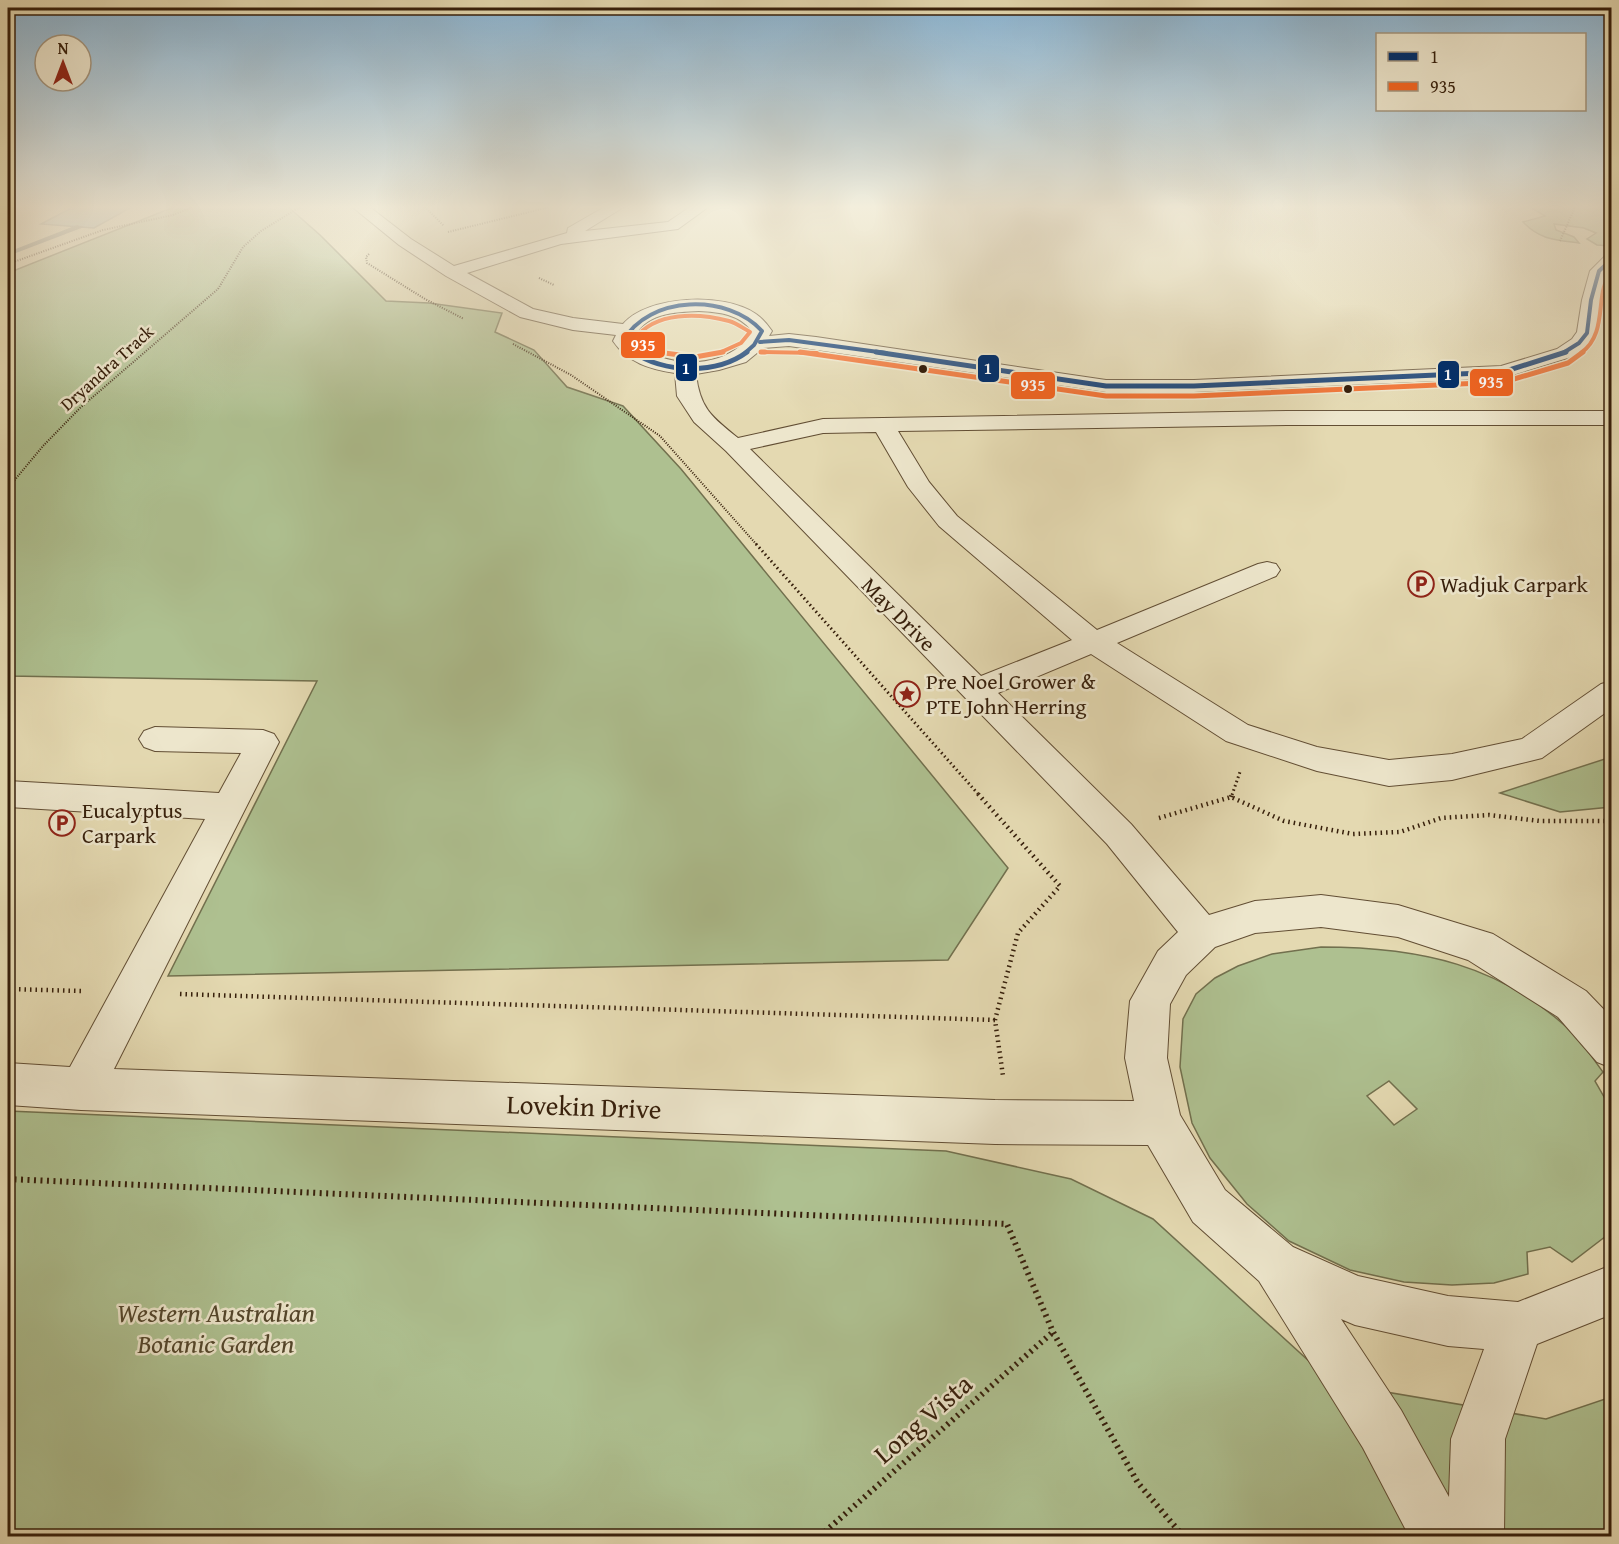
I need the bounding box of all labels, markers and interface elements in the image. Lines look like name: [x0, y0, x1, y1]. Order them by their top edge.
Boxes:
north arrow: [33, 33, 93, 93]
legend: [1376, 33, 1586, 111]
text: N: [58, 36, 69, 60]
text: 1: [1430, 43, 1439, 70]
text: 935: [1430, 73, 1456, 100]
street label: Dryandra Track: [54, 318, 160, 417]
line badge: 935: [620, 331, 666, 359]
text: 935: [631, 333, 655, 357]
line badge: 1: [675, 353, 698, 382]
line badge: 1: [977, 354, 1000, 383]
text: 1: [682, 356, 690, 380]
text: 1: [984, 356, 992, 380]
line badge: 1: [1437, 360, 1460, 389]
text: 1: [1444, 362, 1452, 386]
unlabelled marker: [917, 363, 929, 375]
line badge: 935: [1469, 368, 1514, 397]
text: 935: [1479, 370, 1503, 394]
line badge: 935: [1010, 371, 1056, 400]
text: 935: [1021, 373, 1045, 397]
unlabelled marker: [1342, 383, 1354, 395]
place label: Wadjuk Carpark: [1440, 568, 1589, 600]
parking icon: Wadjuk Carpark: [1406, 569, 1436, 599]
street label: May Drive: [855, 570, 943, 658]
place label: Pre Noel Grower & PTE John Herring: [926, 665, 1096, 722]
place icon: Pre Noel Grower & PTE John Herring: [892, 679, 922, 709]
place label: Eucalyptus Carpark: [82, 794, 183, 851]
parking icon: Eucalyptus Carpark: [47, 808, 77, 838]
street label: Lovekin Drive: [506, 1083, 662, 1129]
park label: Western Australian Botanic Garden: [117, 1292, 315, 1363]
street label: Long Vista: [864, 1364, 981, 1473]

